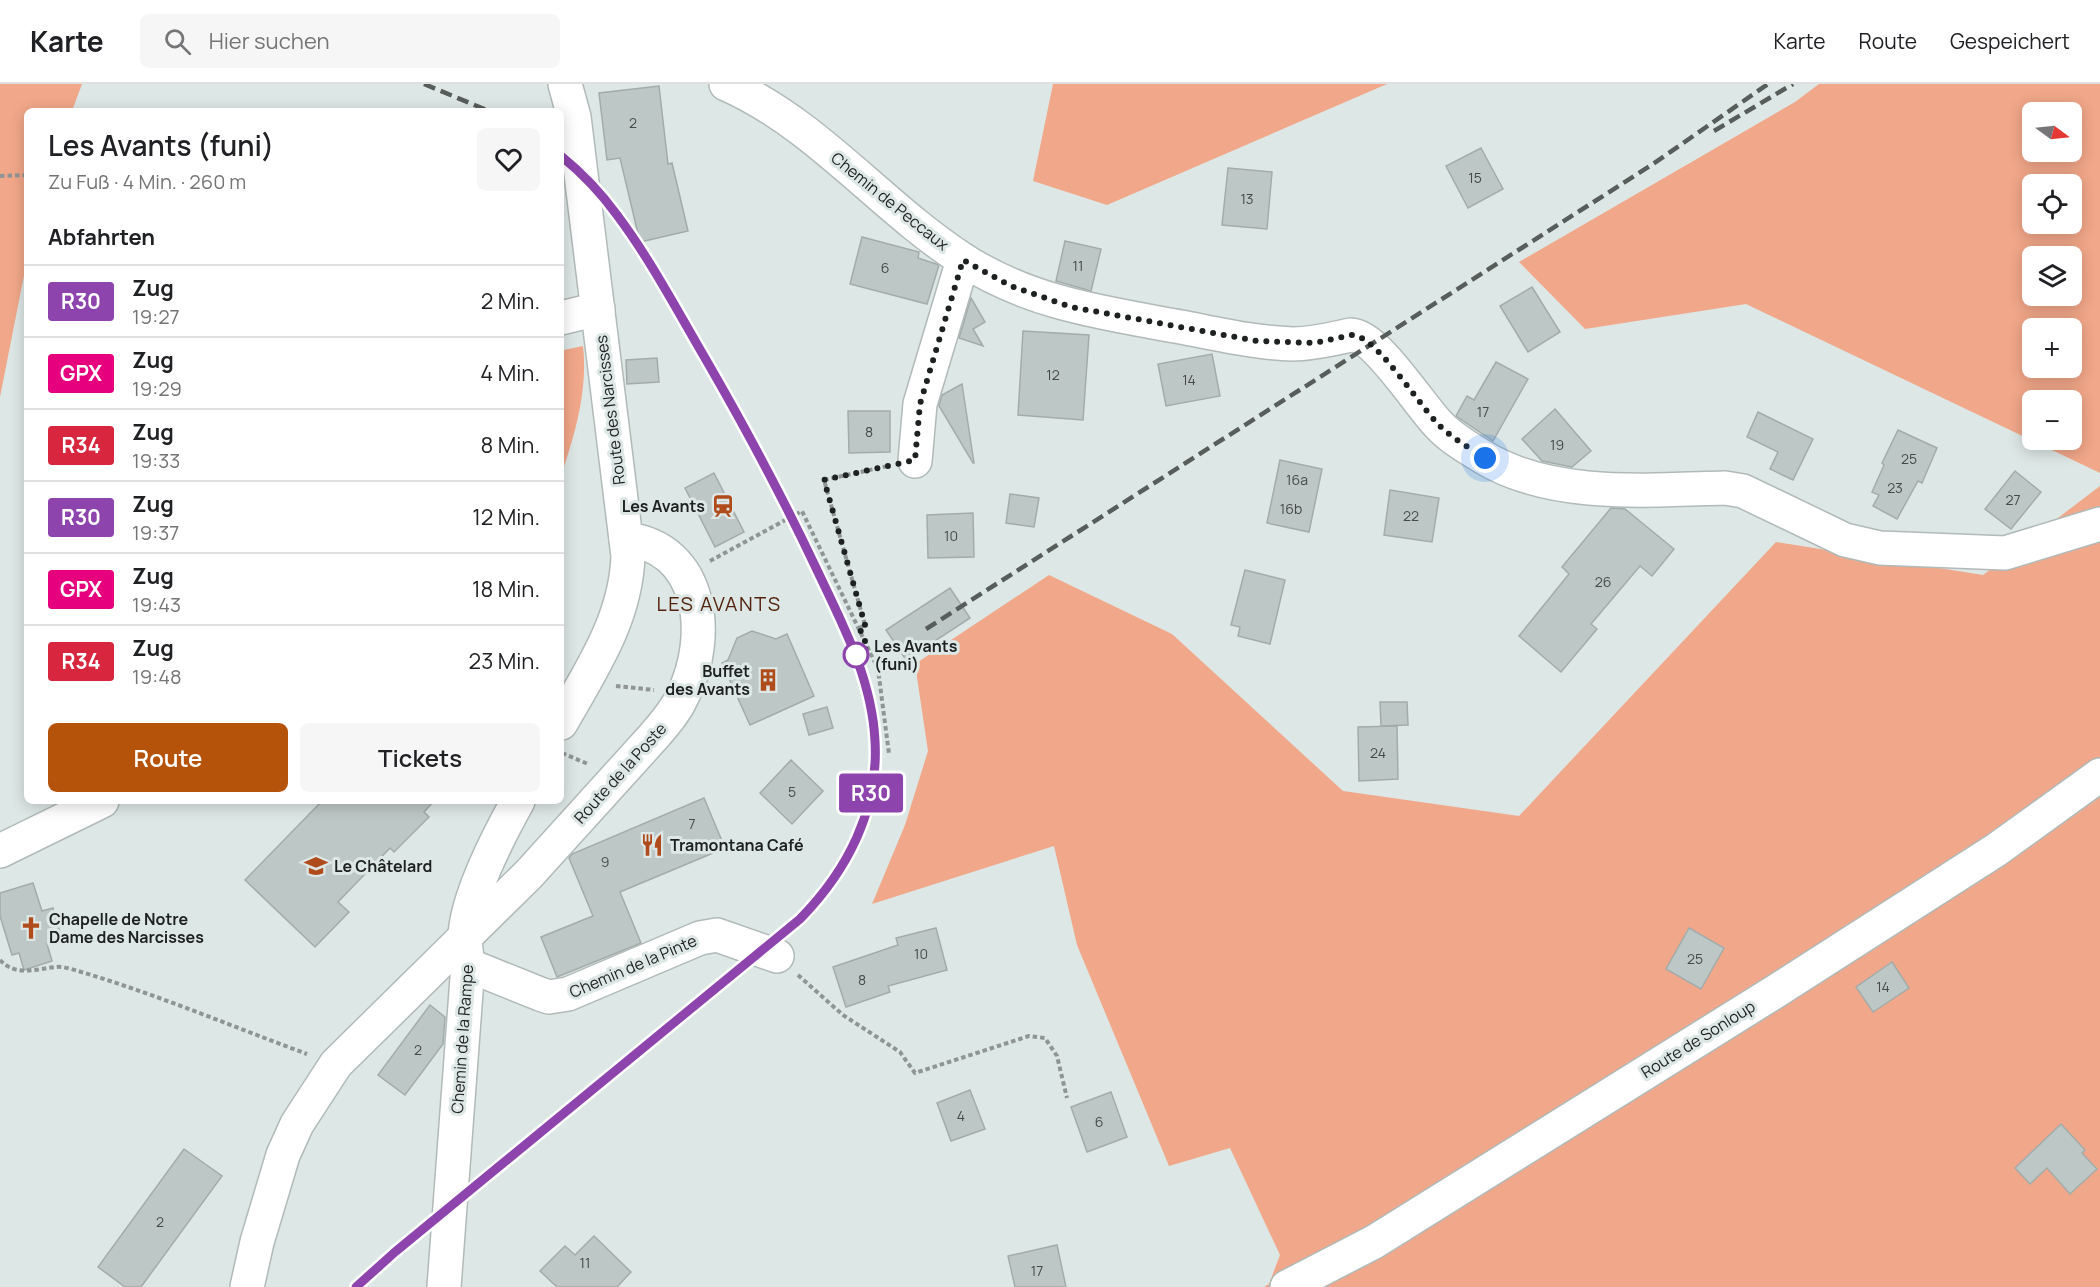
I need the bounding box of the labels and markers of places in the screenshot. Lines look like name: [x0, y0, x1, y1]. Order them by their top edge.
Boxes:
station icon: Les Avants: [710, 493, 736, 519]
place label: Les Avants: [622, 495, 705, 517]
place label: Les Avants (funi): [874, 635, 958, 675]
marker: Les Avants (funi): [843, 642, 869, 668]
place label: Buffet des Avants: [665, 660, 750, 700]
building icon: Buffet des Avants: [755, 667, 781, 693]
restaurant icon: Tramontana Café: [639, 832, 665, 858]
place label: Tramontana Café: [670, 834, 804, 856]
school or university icon: Le Châtelard: [303, 853, 329, 879]
place label: Le Châtelard: [334, 855, 432, 877]
place label: Chapelle de Notre Dame des Narcisses: [49, 908, 204, 948]
church icon: Chapelle de Notre Dame des Narcisses: [18, 915, 44, 941]

